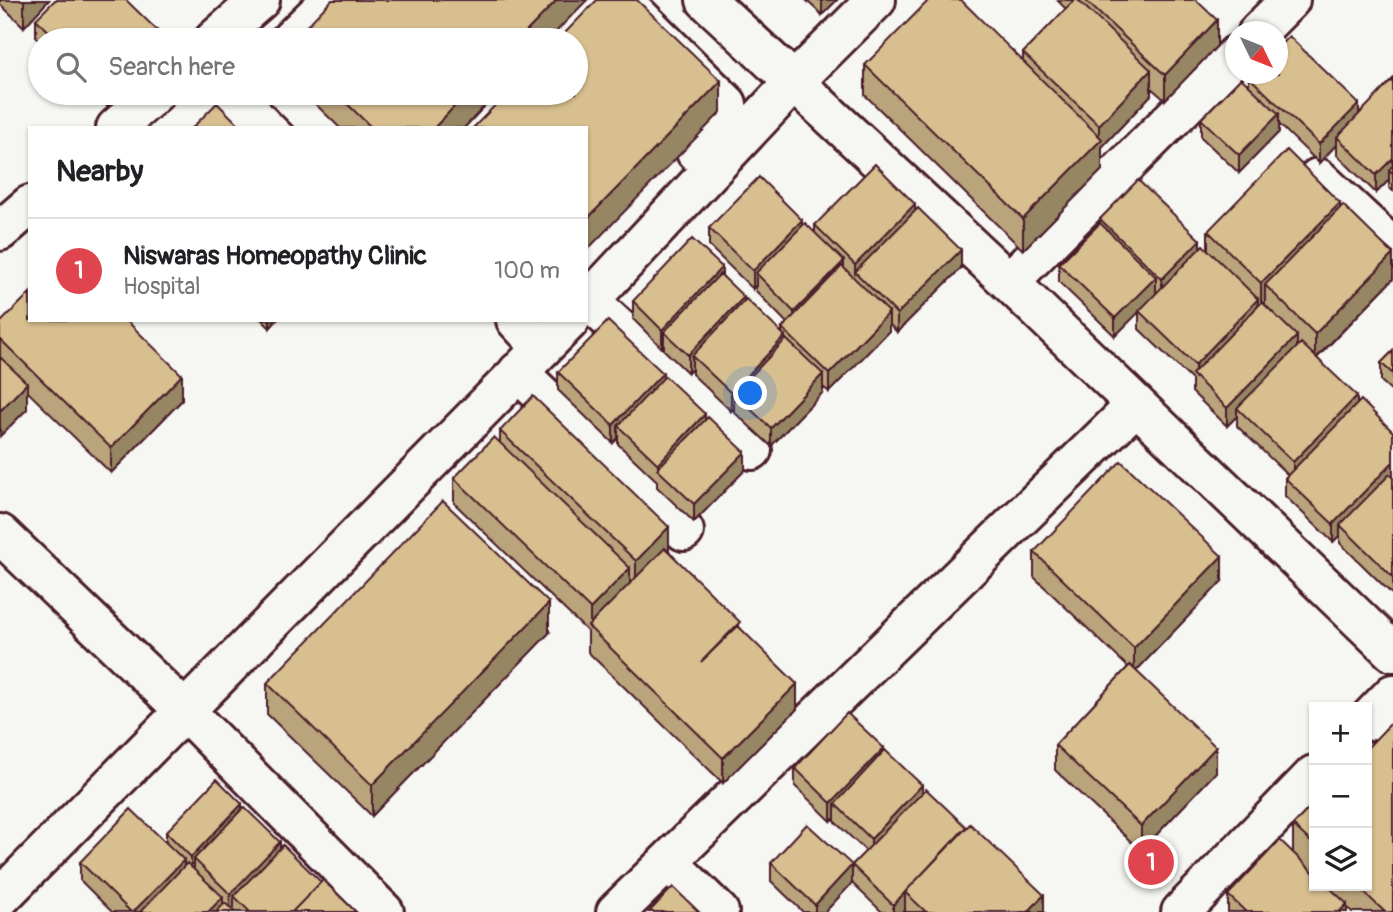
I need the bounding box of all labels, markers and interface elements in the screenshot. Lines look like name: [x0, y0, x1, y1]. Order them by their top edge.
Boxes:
north arrow: [1225, 21, 1288, 84]
search box: [28, 28, 588, 105]
icon: search: [52, 48, 90, 86]
text: Search here: [108, 51, 235, 83]
text: Nearby: [56, 153, 143, 190]
text: Niswaras Homeopathy Clinic: [123, 240, 427, 272]
text: 1: [75, 256, 84, 285]
text: 100 m: [494, 256, 560, 285]
text: Hospital: [123, 272, 201, 301]
your location: [733, 376, 767, 410]
map controls: [1309, 702, 1372, 891]
button: +: [1309, 702, 1372, 765]
button: −: [1309, 765, 1372, 828]
button: layers: [1309, 828, 1372, 891]
pin: 1: [1128, 836, 1174, 888]

